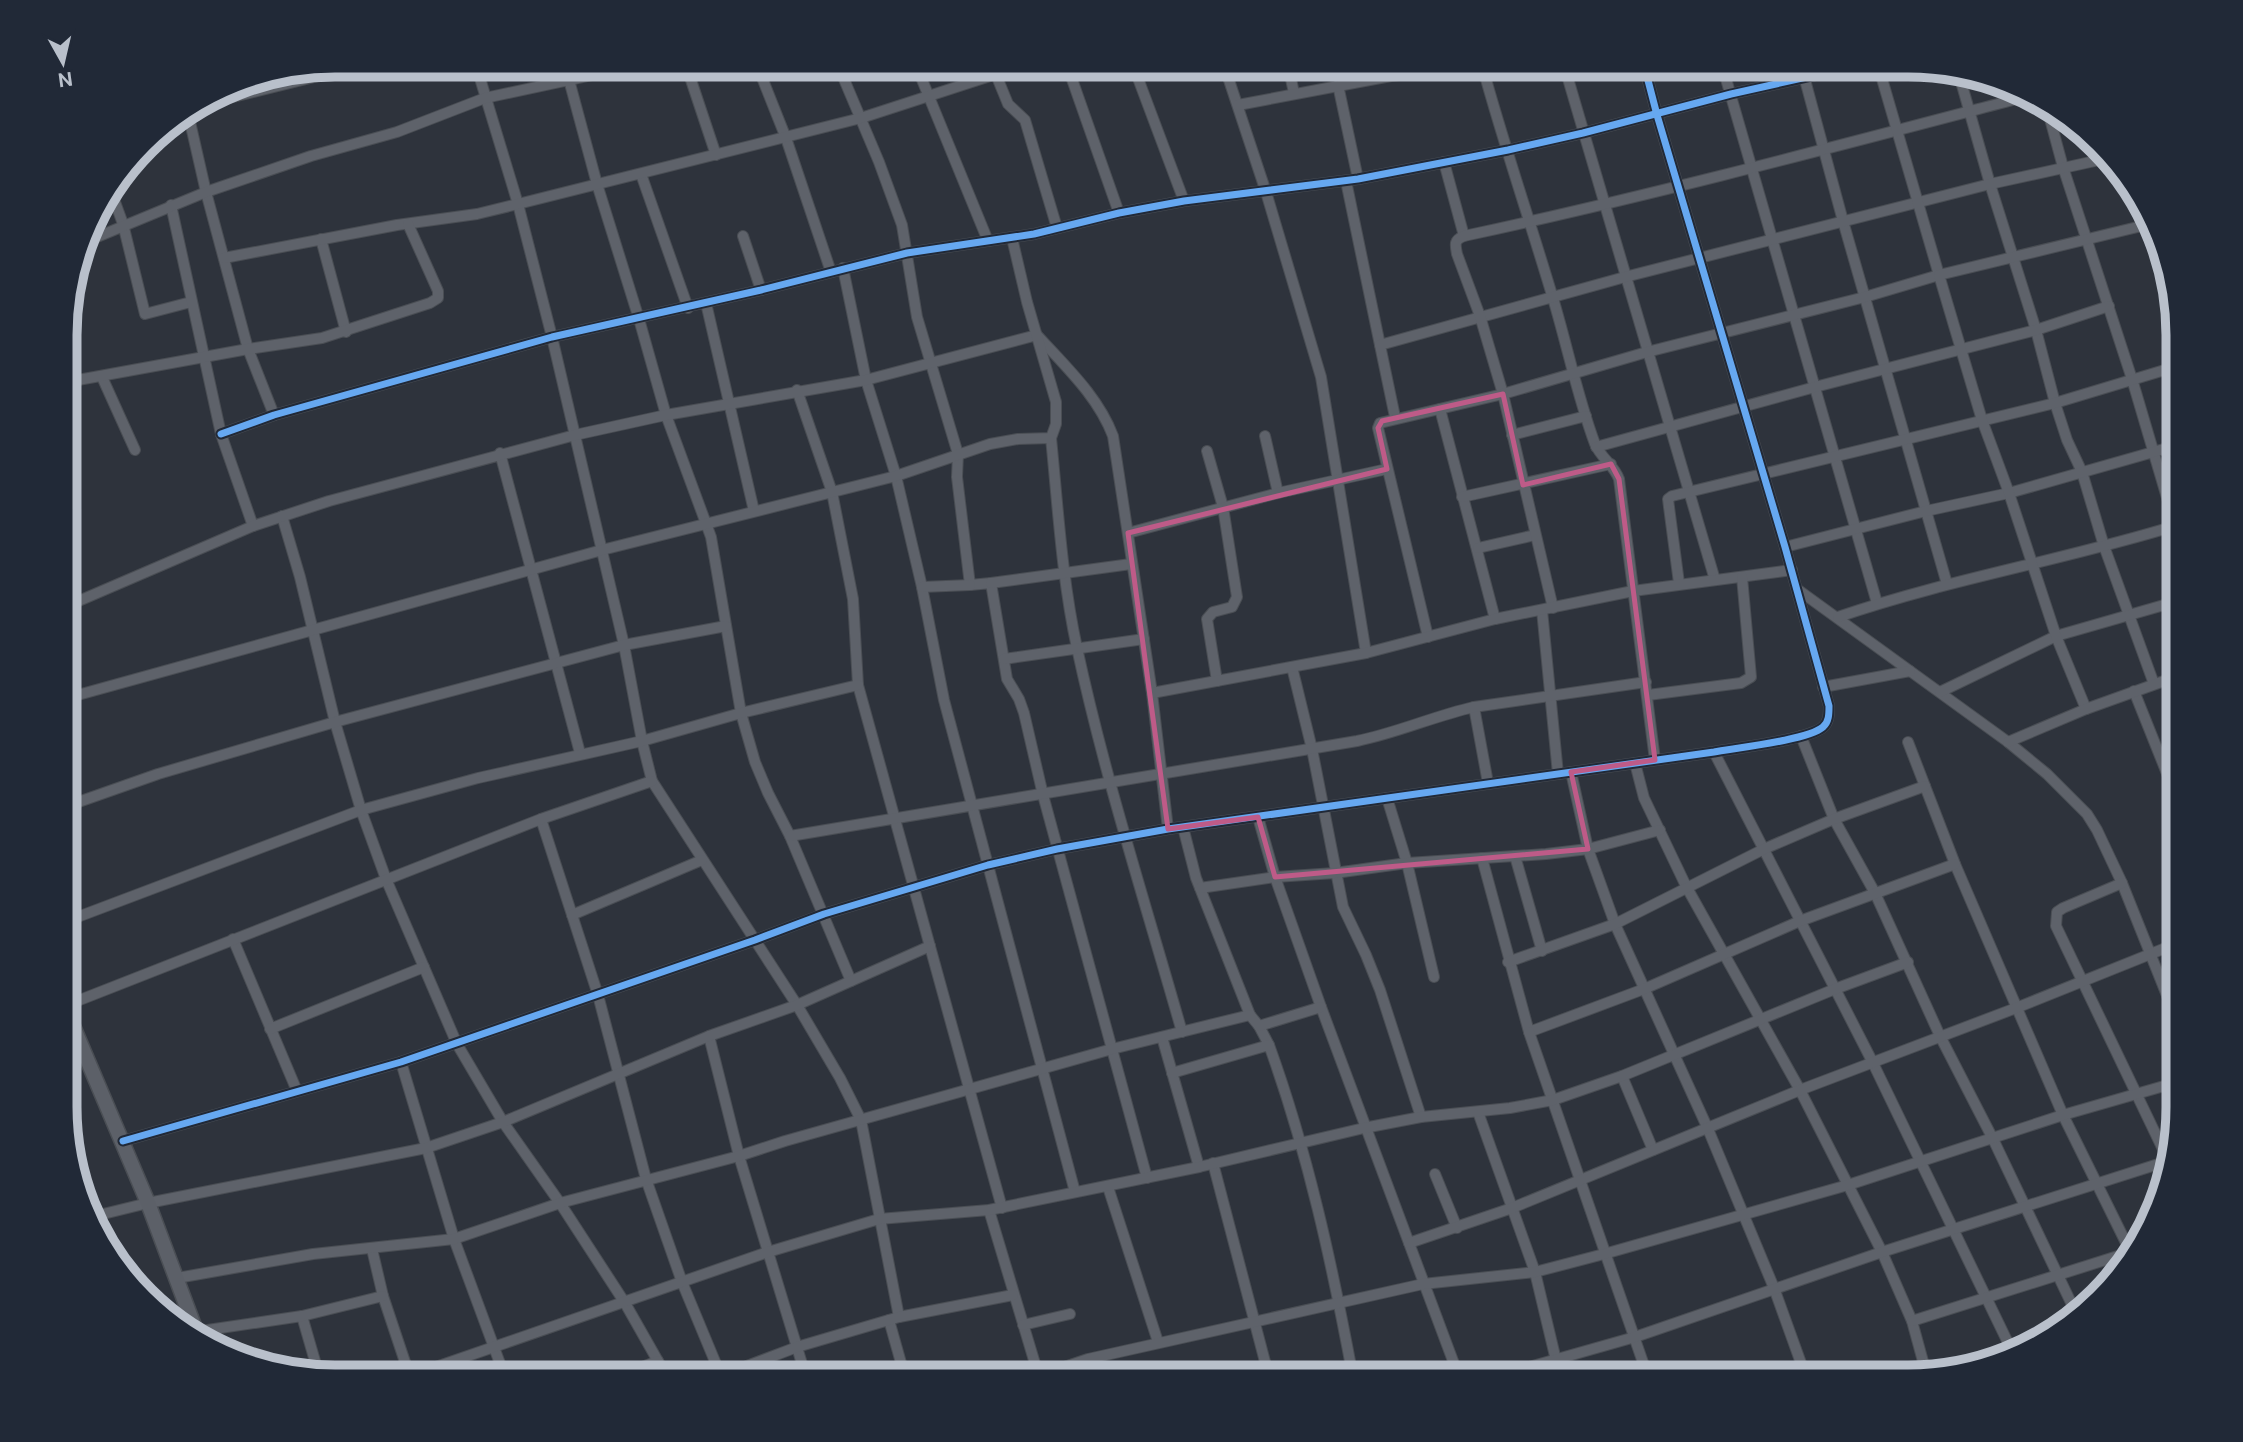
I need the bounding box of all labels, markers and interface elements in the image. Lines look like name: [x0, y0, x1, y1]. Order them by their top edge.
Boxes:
north arrow: [28, 28, 98, 98]
text: N: [56, 68, 74, 92]

